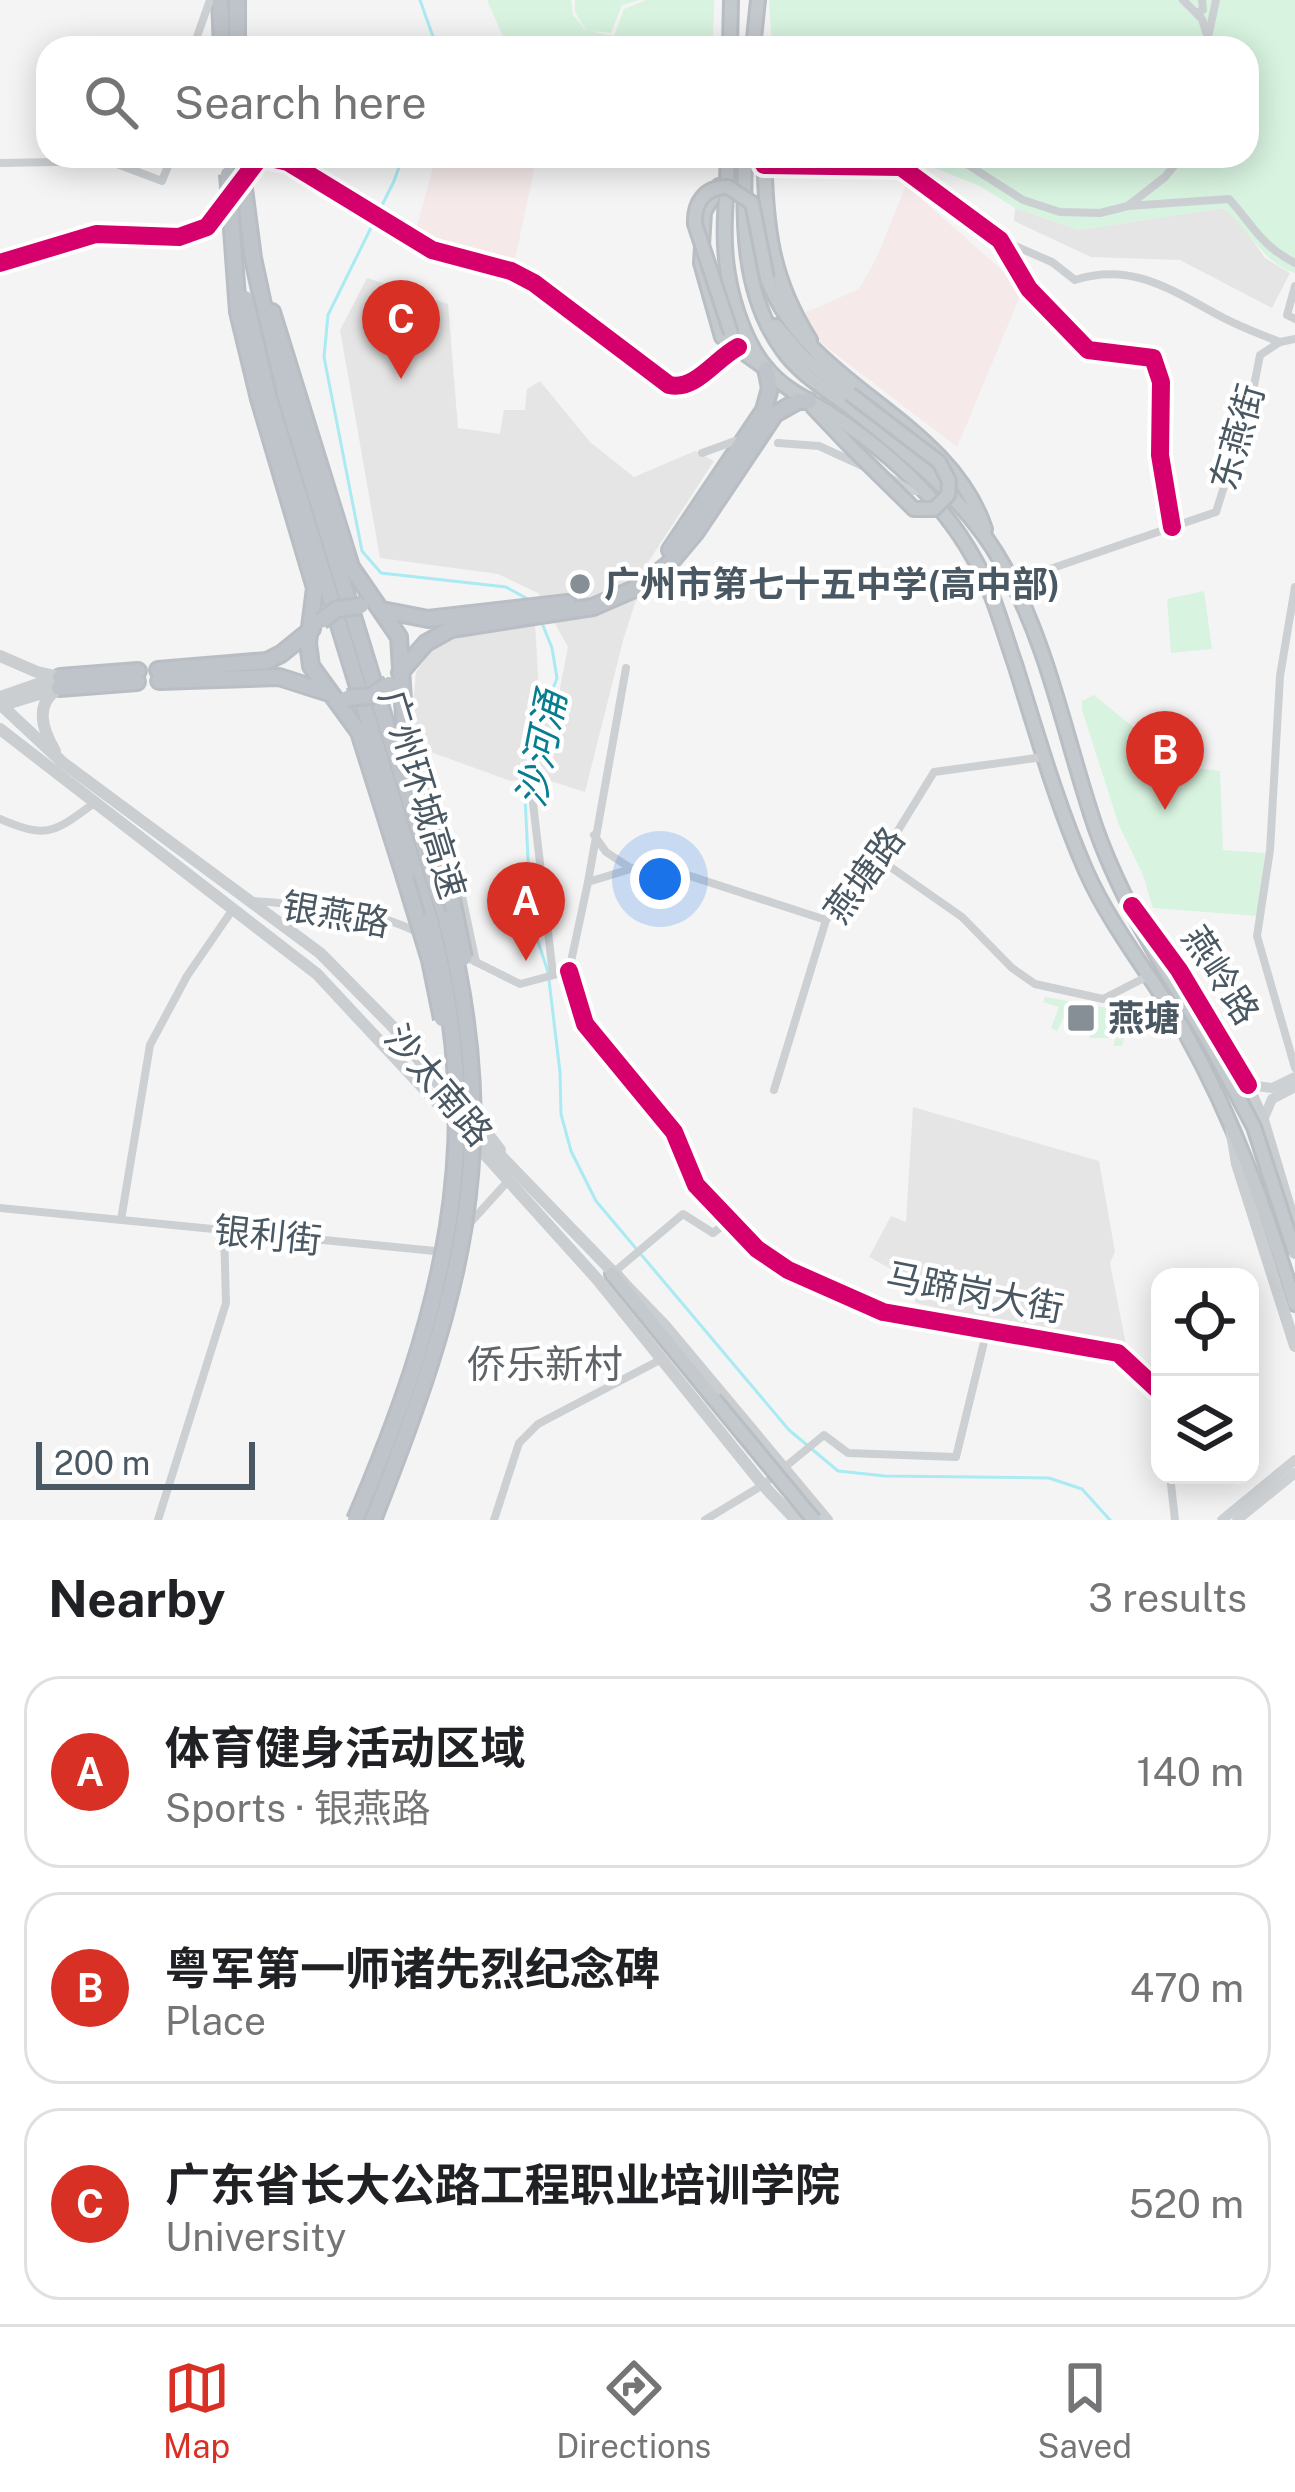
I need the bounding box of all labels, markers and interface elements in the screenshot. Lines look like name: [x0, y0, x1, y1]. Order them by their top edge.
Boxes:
search box: [36, 36, 1259, 168]
icon: search: [78, 69, 144, 135]
text: Search here: [174, 76, 427, 129]
pin: C: [362, 280, 440, 379]
street label: 东燕街: [1202, 379, 1272, 495]
place label: 广州市第七十五中学(高中部): [604, 563, 1060, 605]
marker: 广州市第七十五中学(高中部): [567, 571, 593, 597]
water label: 沙河涌: [507, 683, 576, 811]
street label: 广州环城高速: [371, 685, 475, 903]
pin: B: [1126, 711, 1204, 810]
street label: 燕塘路: [815, 819, 913, 931]
your location: [630, 849, 690, 909]
pin: A: [487, 862, 565, 961]
street label: 银燕路: [279, 884, 393, 944]
street label: 燕岭路: [1174, 918, 1268, 1032]
place label: 燕塘: [1108, 997, 1180, 1039]
marker: 燕塘: [1065, 1002, 1097, 1034]
street label: 沙太南路: [377, 1016, 501, 1154]
street label: 银利街: [212, 1208, 324, 1262]
street label: 马蹄岗大街: [883, 1254, 1067, 1330]
map controls: [1151, 1268, 1259, 1484]
button: locate: [1151, 1268, 1259, 1376]
district label: 侨乐新村: [467, 1341, 623, 1387]
button: layers: [1151, 1376, 1259, 1484]
scale bar: [36, 1436, 255, 1489]
text: 200 m: [54, 1444, 150, 1482]
text: Nearby: [48, 1569, 225, 1628]
text: 3 results: [1088, 1575, 1247, 1621]
text: 体育健身活动区域: [165, 1721, 525, 1774]
text: A: [76, 1749, 104, 1795]
text: 140 m: [1137, 1749, 1244, 1795]
text: Sports · 银燕路: [165, 1785, 430, 1831]
text: 粤军第一师诸先烈纪念碑: [165, 1942, 660, 1995]
text: B: [77, 1965, 103, 2011]
text: 470 m: [1130, 1965, 1244, 2011]
text: Place: [165, 1998, 266, 2044]
text: 广东省长大公路工程职业培训学院: [165, 2158, 840, 2211]
text: C: [76, 2181, 104, 2227]
text: 520 m: [1129, 2181, 1244, 2227]
text: University: [165, 2214, 346, 2260]
tab: Map: [163, 2355, 230, 2465]
tab: Directions: [556, 2355, 711, 2465]
tab: Saved: [1038, 2355, 1132, 2465]

